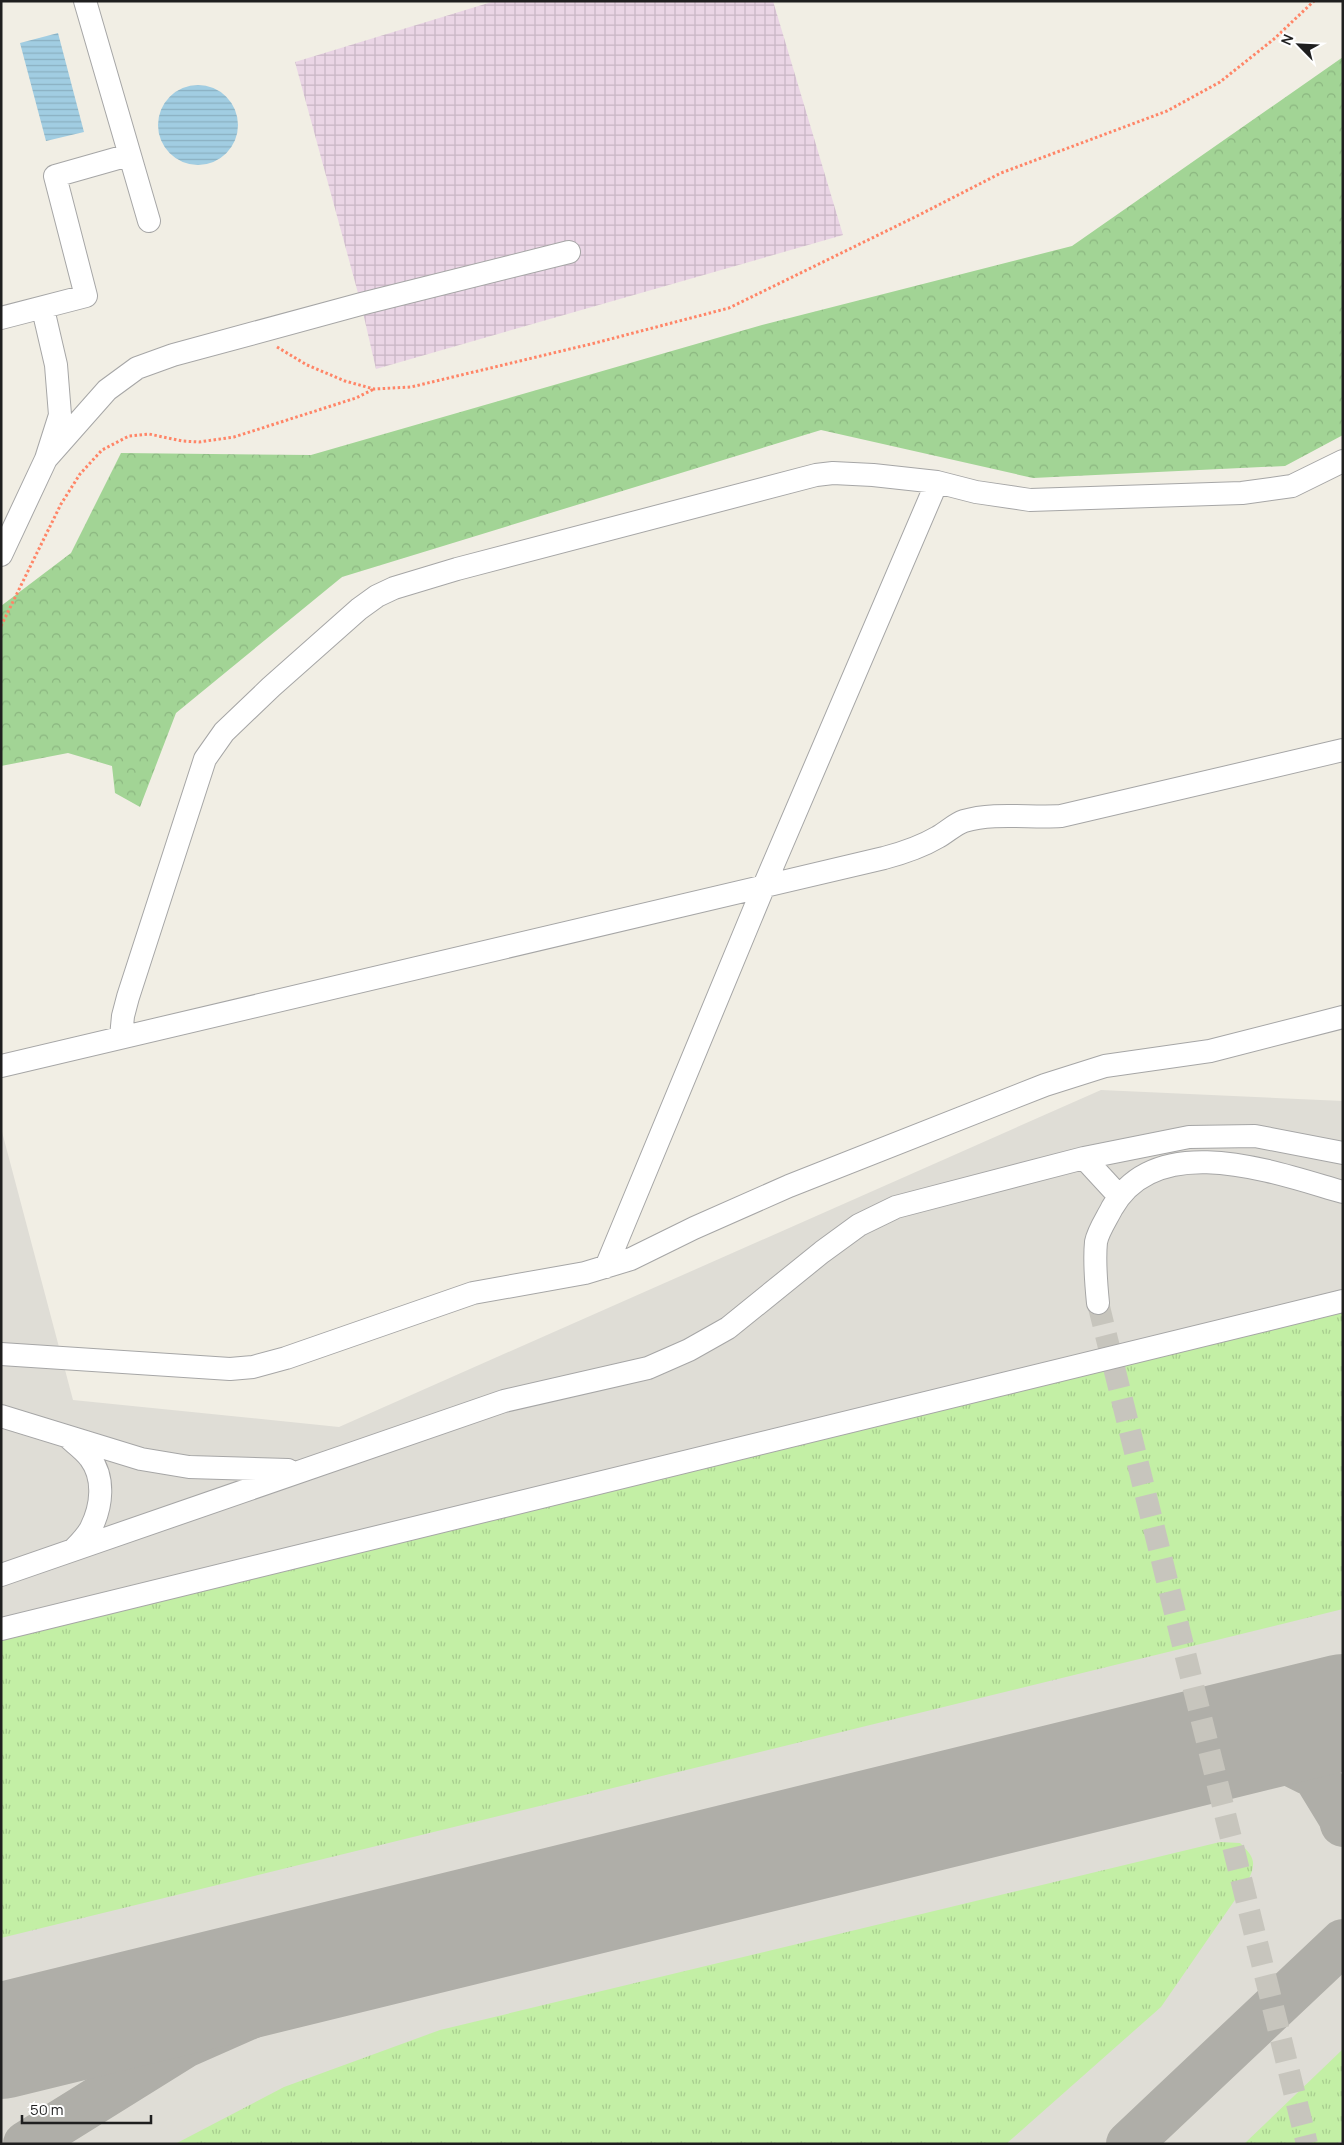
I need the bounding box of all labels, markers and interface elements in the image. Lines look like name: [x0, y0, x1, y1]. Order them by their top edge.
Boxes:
north arrow: [1274, 20, 1324, 70]
text: N: [1276, 31, 1297, 48]
scale bar: [22, 2092, 151, 2124]
text: 50 m: [30, 2099, 64, 2120]

